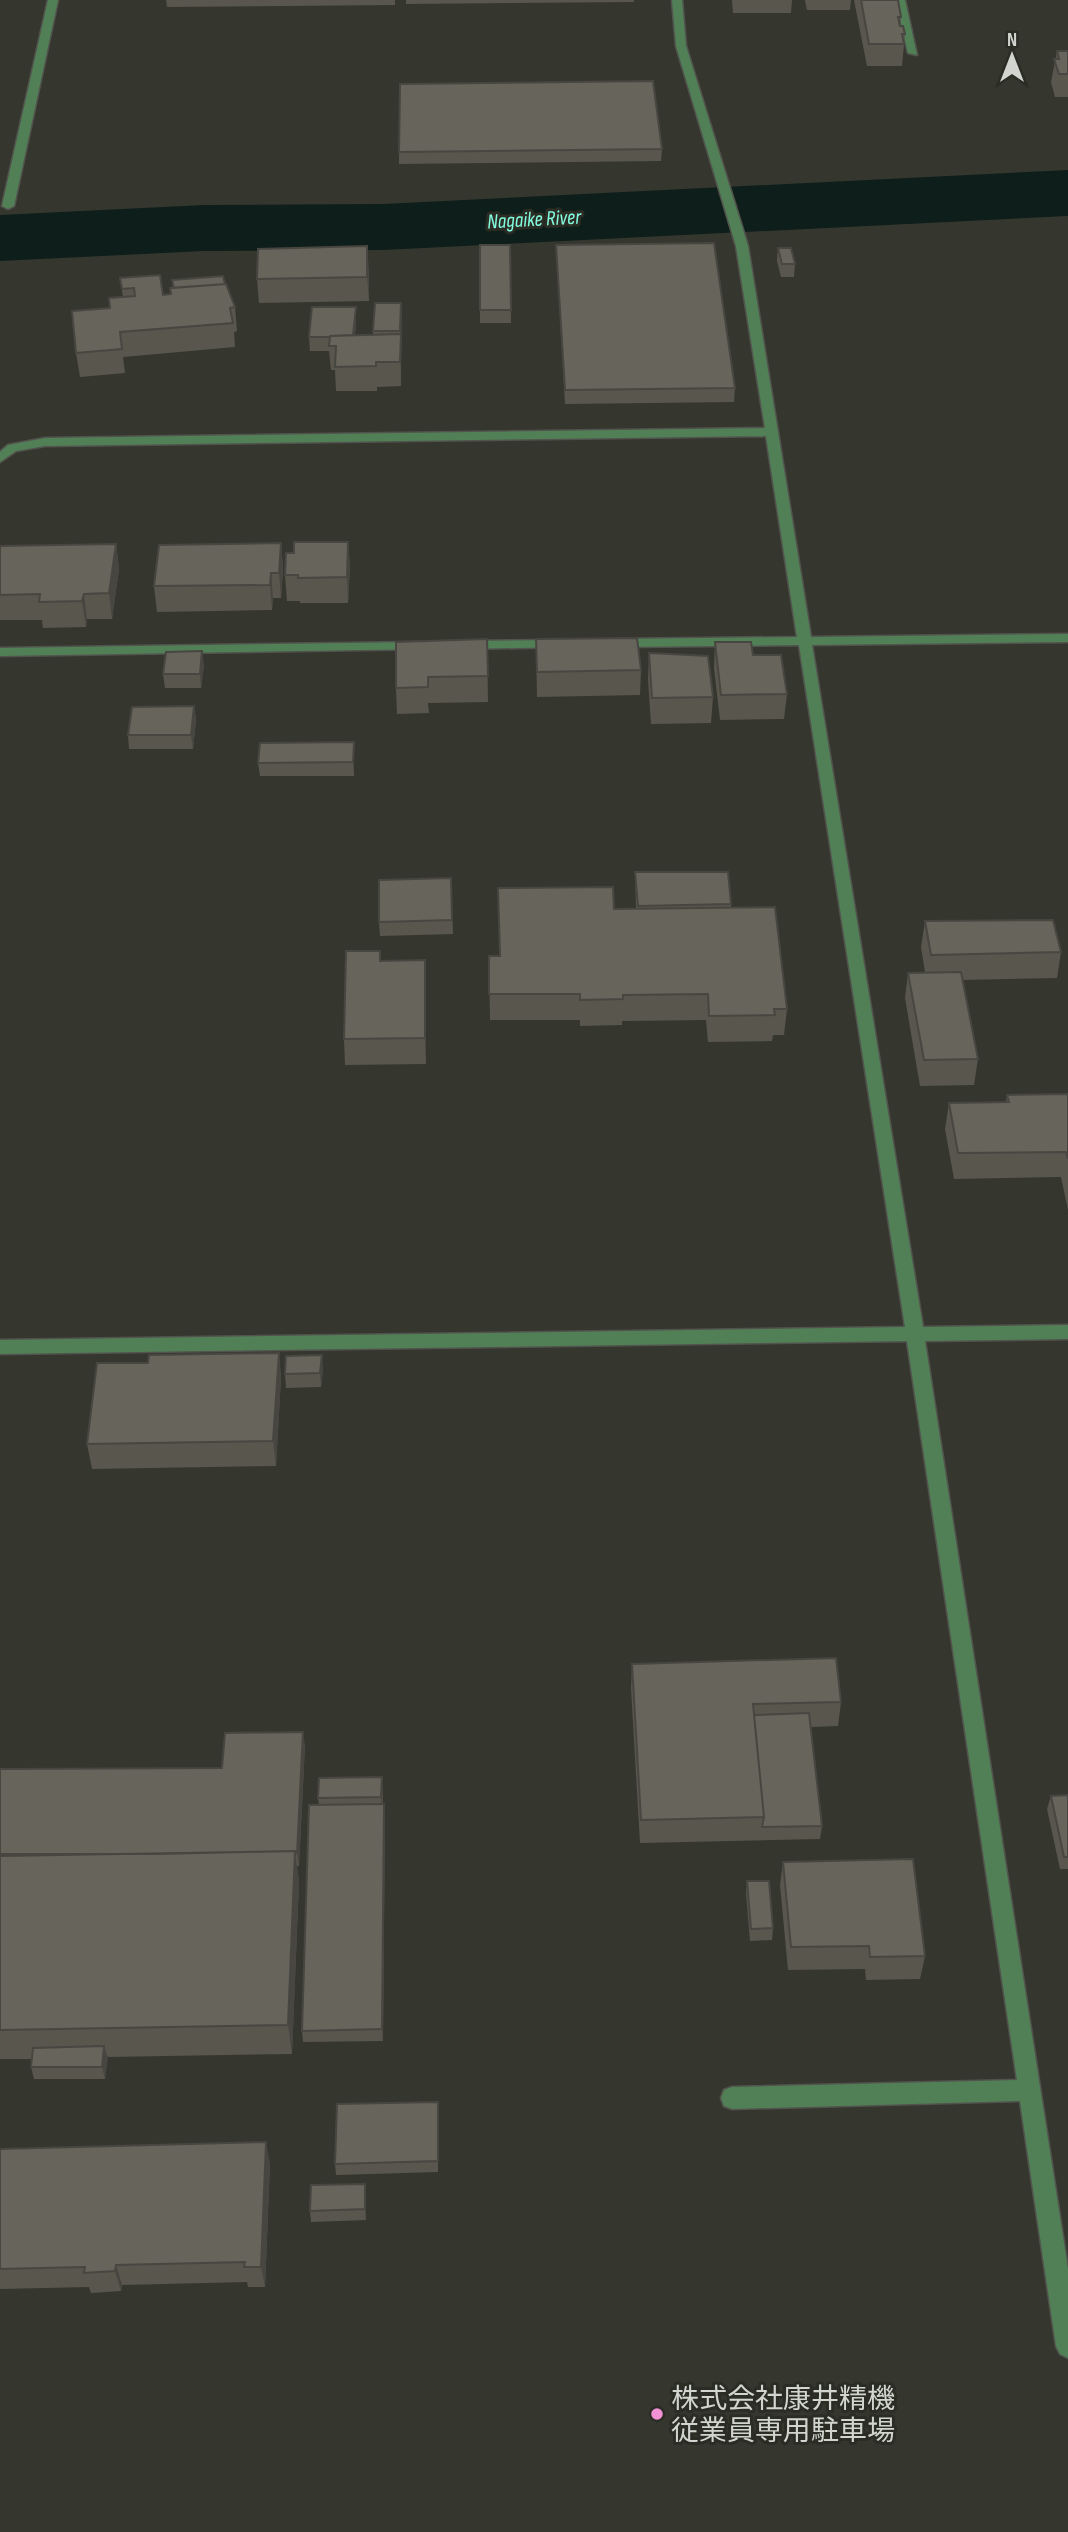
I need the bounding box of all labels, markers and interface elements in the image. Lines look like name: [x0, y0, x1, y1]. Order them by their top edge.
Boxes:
north arrow: [977, 21, 1047, 91]
text: N: [1007, 29, 1017, 52]
water label: Nagaike River: [486, 204, 583, 234]
place label: 株式会社康井精機 従業員専用駐車場: [671, 2383, 895, 2448]
marker: 株式会社康井精機 従業員専用駐車場: [649, 2406, 665, 2422]

